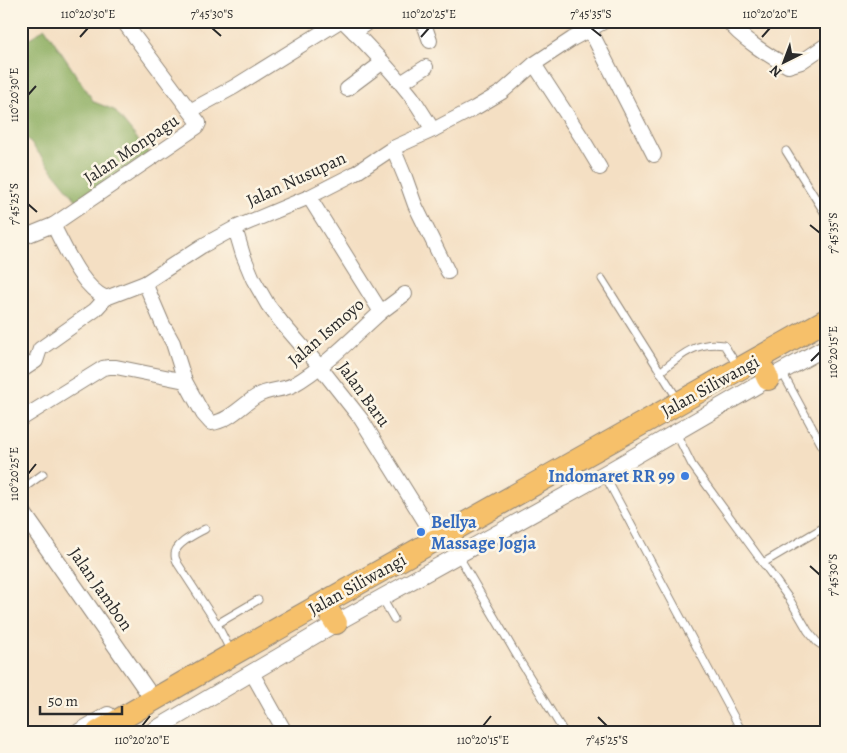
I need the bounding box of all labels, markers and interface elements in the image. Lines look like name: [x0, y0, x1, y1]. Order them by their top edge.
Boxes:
text: 110°20'30"E: [61, 6, 115, 22]
text: 7°45'30"S: [191, 6, 233, 22]
text: 110°20'25"E: [402, 6, 456, 22]
text: 7°45'35"S: [570, 6, 612, 22]
text: 110°20'20"E: [742, 6, 798, 22]
north arrow: [760, 38, 810, 88]
text: N: [765, 61, 786, 82]
text: 110°20'30"E: [6, 68, 22, 122]
street label: Jalan Monpagu: [79, 108, 184, 190]
street label: Jalan Nusupan: [242, 145, 350, 213]
text: 7°45'25"S: [6, 183, 22, 225]
text: 7°45'35"S: [825, 212, 841, 254]
street label: Jalan Ismoyo: [283, 292, 369, 372]
text: 110°20'15"E: [825, 326, 841, 378]
street label: Jalan Siliwangi: [657, 349, 763, 423]
street label: Jalan Baru: [332, 356, 396, 432]
text: 110°20'25"E: [6, 447, 22, 501]
place label: Indomaret RR 99: [548, 464, 675, 488]
marker: Indomaret RR 99: [679, 470, 691, 482]
place label: Bellya Massage Jogja: [431, 510, 536, 555]
marker: Bellya Massage Jogja: [415, 526, 427, 538]
street label: Jalan Jambon: [63, 543, 139, 636]
street label: Jalan Siliwangi: [304, 547, 410, 621]
text: 7°45'30"S: [825, 554, 841, 596]
scale bar: [40, 683, 122, 715]
text: 50 m: [48, 691, 78, 711]
text: 110°20'20"E: [114, 732, 170, 748]
text: 110°20'15"E: [457, 732, 509, 748]
text: 7°45'25"S: [586, 732, 628, 748]

